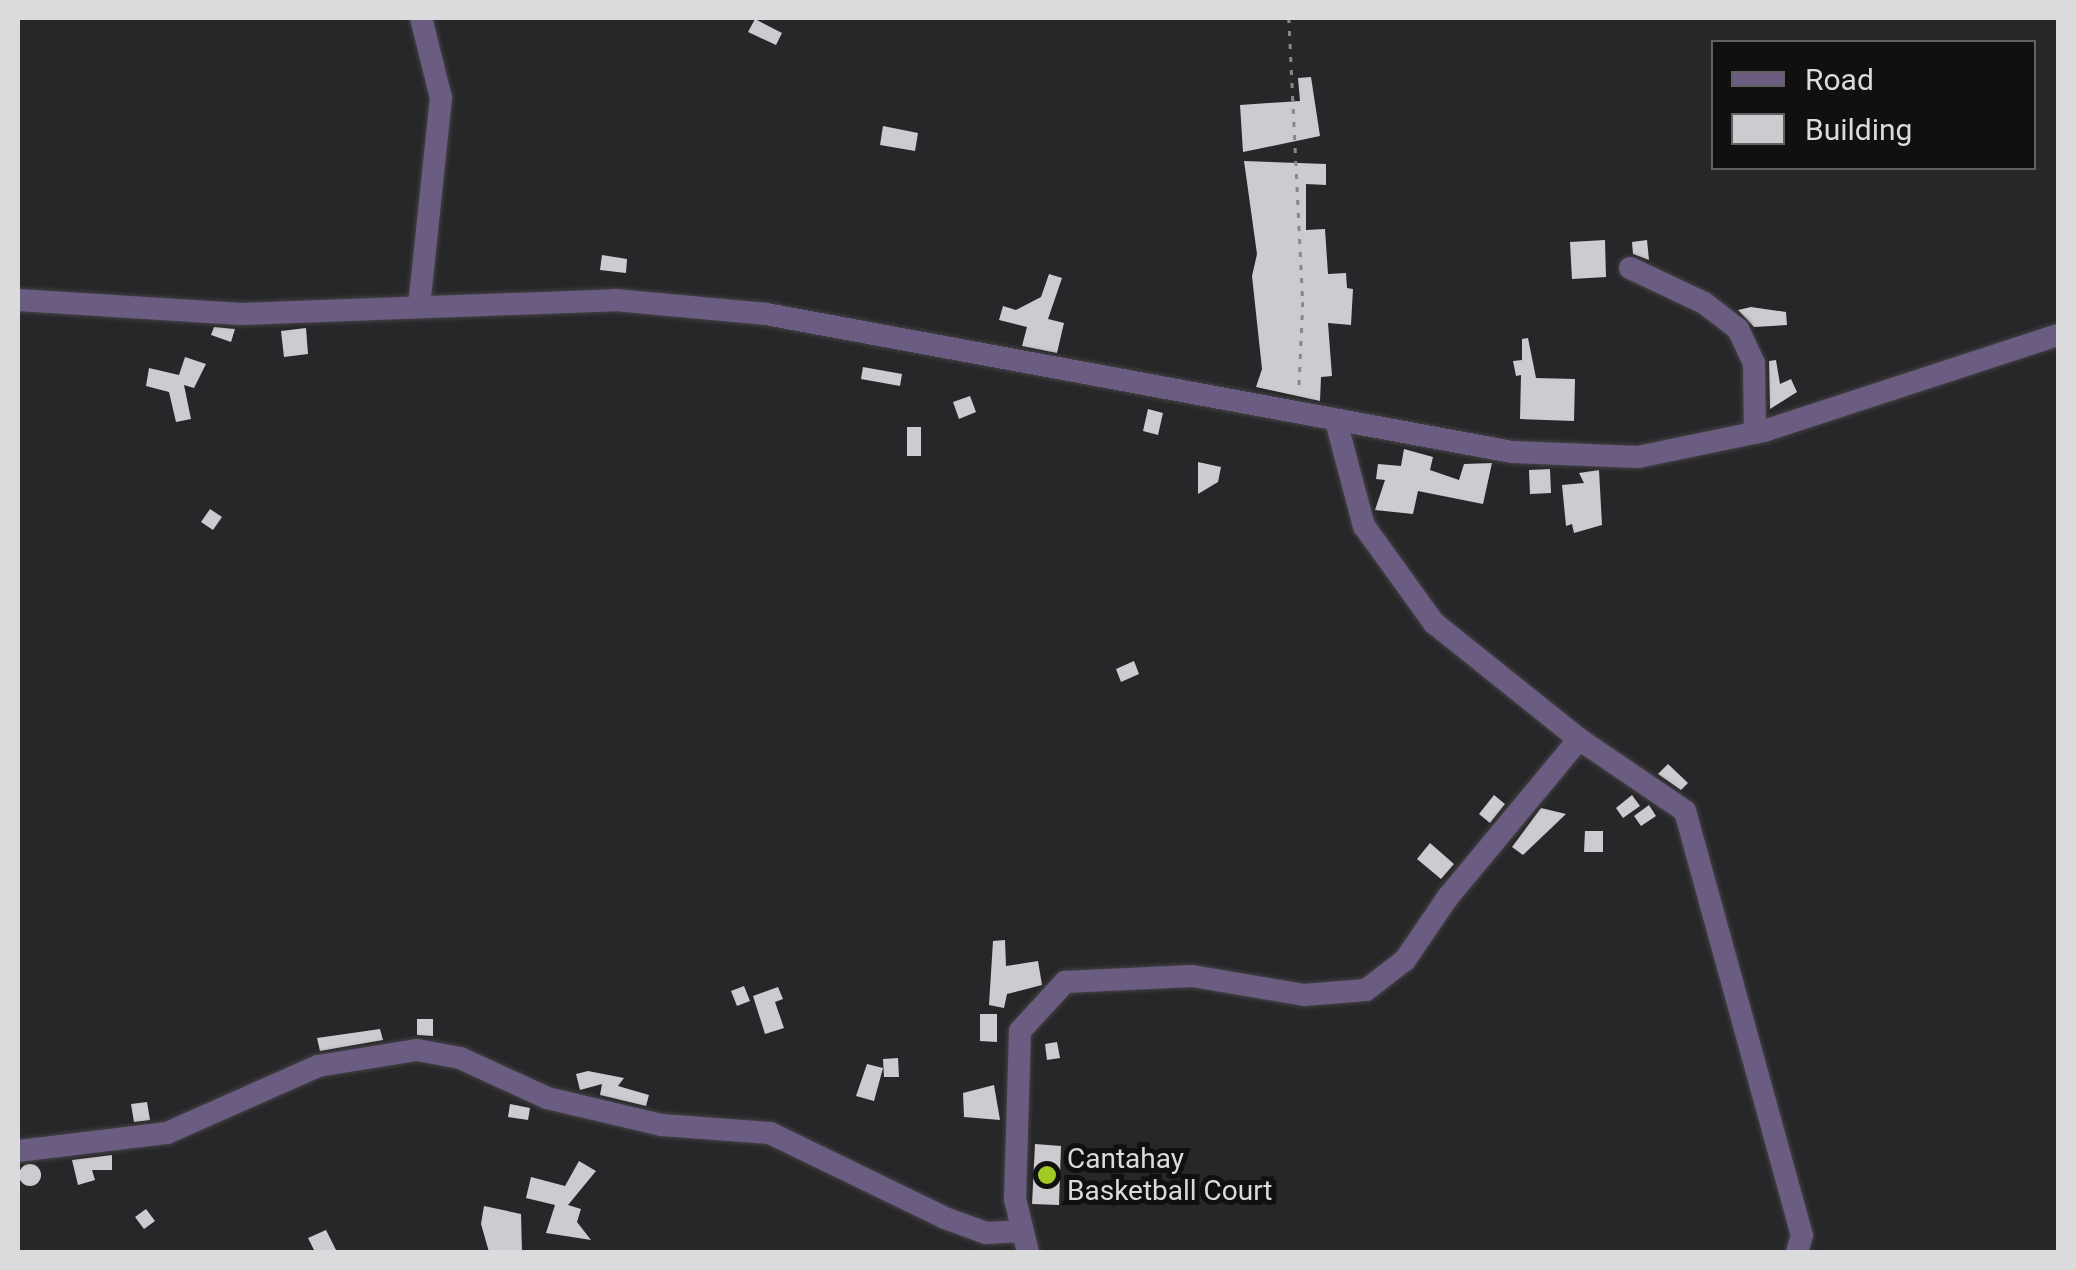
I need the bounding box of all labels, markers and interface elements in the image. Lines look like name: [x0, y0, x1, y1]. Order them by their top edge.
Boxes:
legend: [1711, 40, 2036, 170]
text: Road: [1805, 62, 1874, 97]
text: Building: [1805, 112, 1912, 147]
place label: Cantahay Basketball Court: [1067, 1142, 1273, 1208]
marker: Cantahay Basketball Court: [1036, 1164, 1058, 1186]

